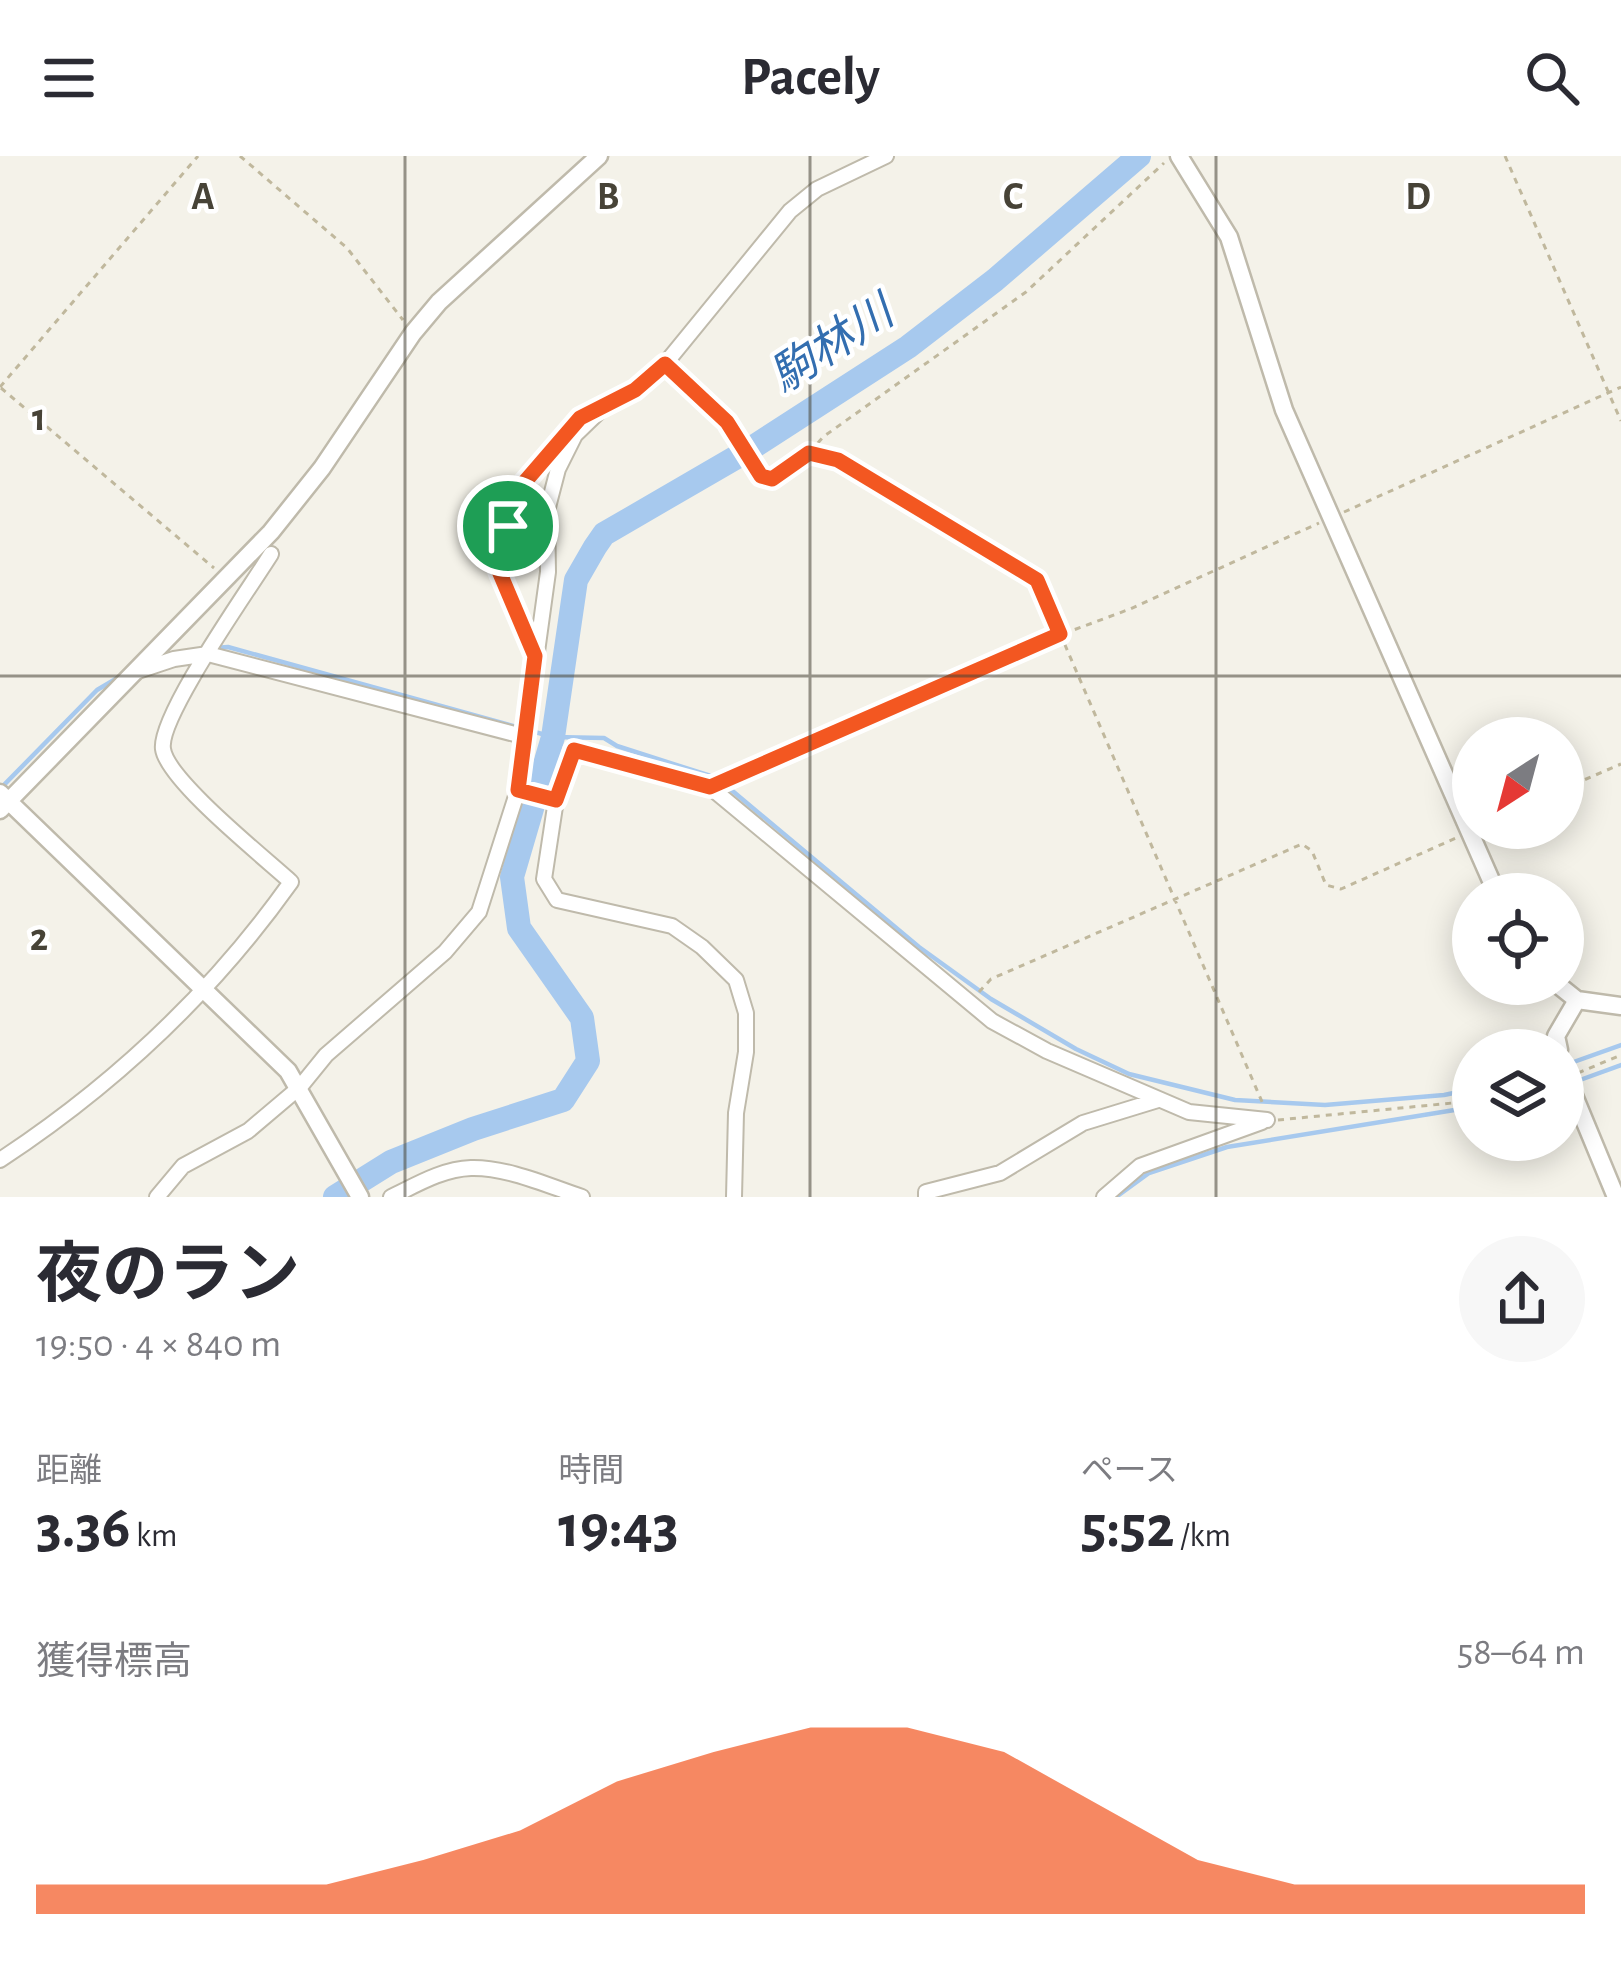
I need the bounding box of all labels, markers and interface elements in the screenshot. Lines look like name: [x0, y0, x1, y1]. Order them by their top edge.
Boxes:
icon: menu: [36, 45, 102, 111]
icon: search: [1519, 45, 1585, 111]
text: Pacely: [741, 51, 880, 105]
text: A: [191, 178, 215, 217]
text: B: [597, 178, 619, 217]
text: C: [1003, 178, 1023, 217]
text: D: [1405, 178, 1431, 217]
water label: 駒林川: [762, 286, 905, 401]
text: 1: [32, 399, 46, 438]
pin: [457, 475, 559, 577]
icon: arrive: [475, 493, 541, 559]
north arrow: [1452, 717, 1584, 849]
map controls: [1452, 717, 1584, 1161]
button: locate: [1452, 873, 1584, 1005]
text: 2: [30, 919, 48, 958]
button: layers: [1452, 1029, 1584, 1161]
button: share: [1459, 1236, 1585, 1362]
text: 夜のラン: [36, 1243, 300, 1309]
text: 19:50 · 4 × 840 m: [36, 1325, 281, 1364]
text: 距離: [36, 1455, 102, 1488]
text: 時間: [558, 1455, 624, 1488]
text: ペース: [1081, 1455, 1178, 1488]
text: 3.36: [36, 1498, 130, 1558]
text: 19:43: [558, 1498, 679, 1558]
text: 5:52: [1081, 1498, 1175, 1558]
text: km: [130, 1520, 177, 1553]
text: /km: [1175, 1520, 1231, 1553]
text: 58–64 m: [1457, 1633, 1585, 1672]
text: 獲得標高: [36, 1643, 192, 1682]

